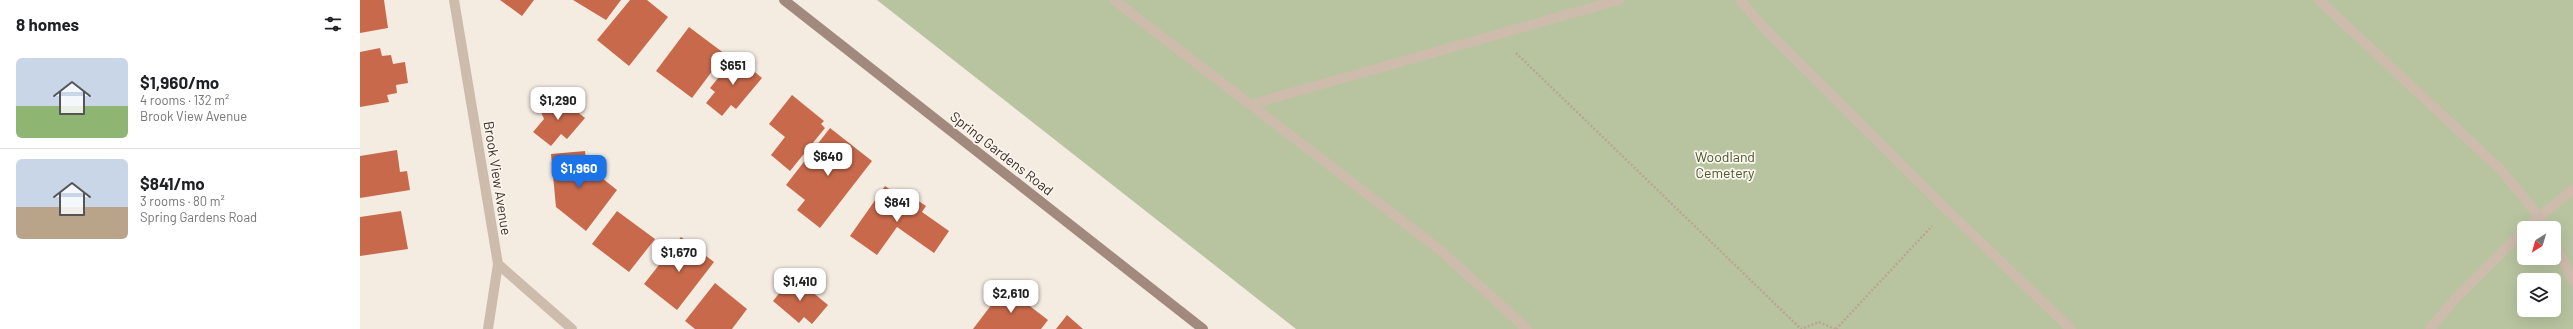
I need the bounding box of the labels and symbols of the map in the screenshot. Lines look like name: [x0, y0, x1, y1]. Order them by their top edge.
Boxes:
pin: $651: [709, 52, 757, 86]
pin: $1,290: [525, 87, 591, 121]
street label: Spring Gardens Road: [947, 107, 1057, 199]
street label: Brook View Avenue: [481, 120, 515, 236]
pin: $640: [804, 143, 852, 177]
park label: Woodland Cemetery: [1695, 148, 1755, 181]
pin: $1,960: [546, 155, 612, 189]
pin: $841: [873, 189, 921, 223]
north arrow: [2517, 221, 2561, 265]
pin: $1,670: [646, 239, 712, 273]
pin: $1,410: [767, 268, 833, 302]
pin: $2,610: [978, 280, 1044, 314]

